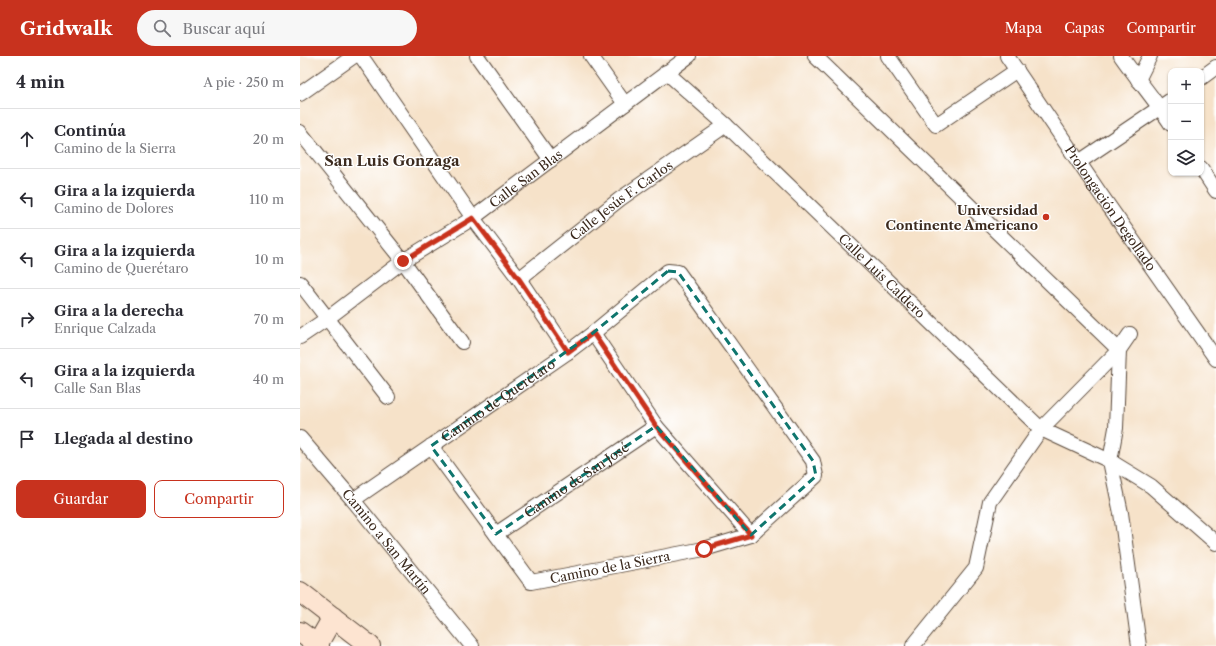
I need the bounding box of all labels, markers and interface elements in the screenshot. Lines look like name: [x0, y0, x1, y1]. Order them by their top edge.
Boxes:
search box: [137, 10, 417, 46]
text: Gridwalk: [20, 17, 113, 40]
icon: search: [151, 17, 173, 39]
text: Buscar aquí: [183, 19, 265, 38]
text: Mapa: [1005, 19, 1042, 37]
text: Capas: [1064, 19, 1105, 37]
text: Compartir: [1127, 19, 1196, 37]
map controls: [1168, 68, 1204, 176]
button: +: [1168, 68, 1204, 104]
text: 4 min: [16, 72, 65, 92]
text: A pie · 250 m: [203, 74, 284, 90]
button: −: [1168, 104, 1204, 140]
text: Continúa: [54, 121, 126, 140]
icon: ahead: [16, 128, 38, 150]
text: 20 m: [253, 131, 284, 147]
text: Camino de la Sierra: [54, 140, 176, 156]
button: layers: [1168, 140, 1204, 176]
street label: Prolongación Degollado: [1062, 142, 1160, 274]
street label: Calle San Blas: [486, 146, 566, 211]
district label: San Luis Gonzaga: [324, 151, 460, 170]
street label: Calle Jesús F. Carlos: [567, 157, 676, 244]
text: Gira a la izquierda: [54, 181, 195, 200]
icon: left: [16, 188, 38, 210]
text: 110 m: [249, 191, 284, 207]
text: Camino de Dolores: [54, 200, 174, 216]
place label: Universidad Continente Americano: [886, 202, 1038, 233]
marker: Universidad Continente Americano: [1041, 212, 1051, 222]
street label: Calle Luis Caldero: [835, 230, 929, 321]
text: Gira a la izquierda: [54, 241, 195, 260]
icon: left: [16, 248, 38, 270]
text: 10 m: [255, 251, 284, 267]
route end: [394, 252, 412, 270]
text: Camino de Querétaro: [54, 260, 189, 276]
text: Gira a la derecha: [54, 301, 184, 320]
icon: right: [16, 308, 38, 330]
text: 70 m: [254, 311, 284, 327]
text: Enrique Calzada: [54, 320, 156, 336]
street label: Camino de Querétaro: [438, 355, 558, 445]
text: Gira a la izquierda: [54, 361, 195, 380]
icon: left: [16, 368, 38, 390]
text: 40 m: [253, 371, 284, 387]
text: Calle San Blas: [54, 380, 141, 396]
icon: arrive: [16, 428, 38, 450]
text: Llegada al destino: [54, 429, 193, 448]
street label: Camino de San José: [521, 439, 632, 521]
button: Guardar: [16, 480, 146, 518]
button: Compartir: [154, 480, 284, 518]
street label: Camino a San Martín: [339, 486, 434, 597]
route start: [695, 540, 713, 558]
street label: Camino de la Sierra: [549, 547, 672, 586]

